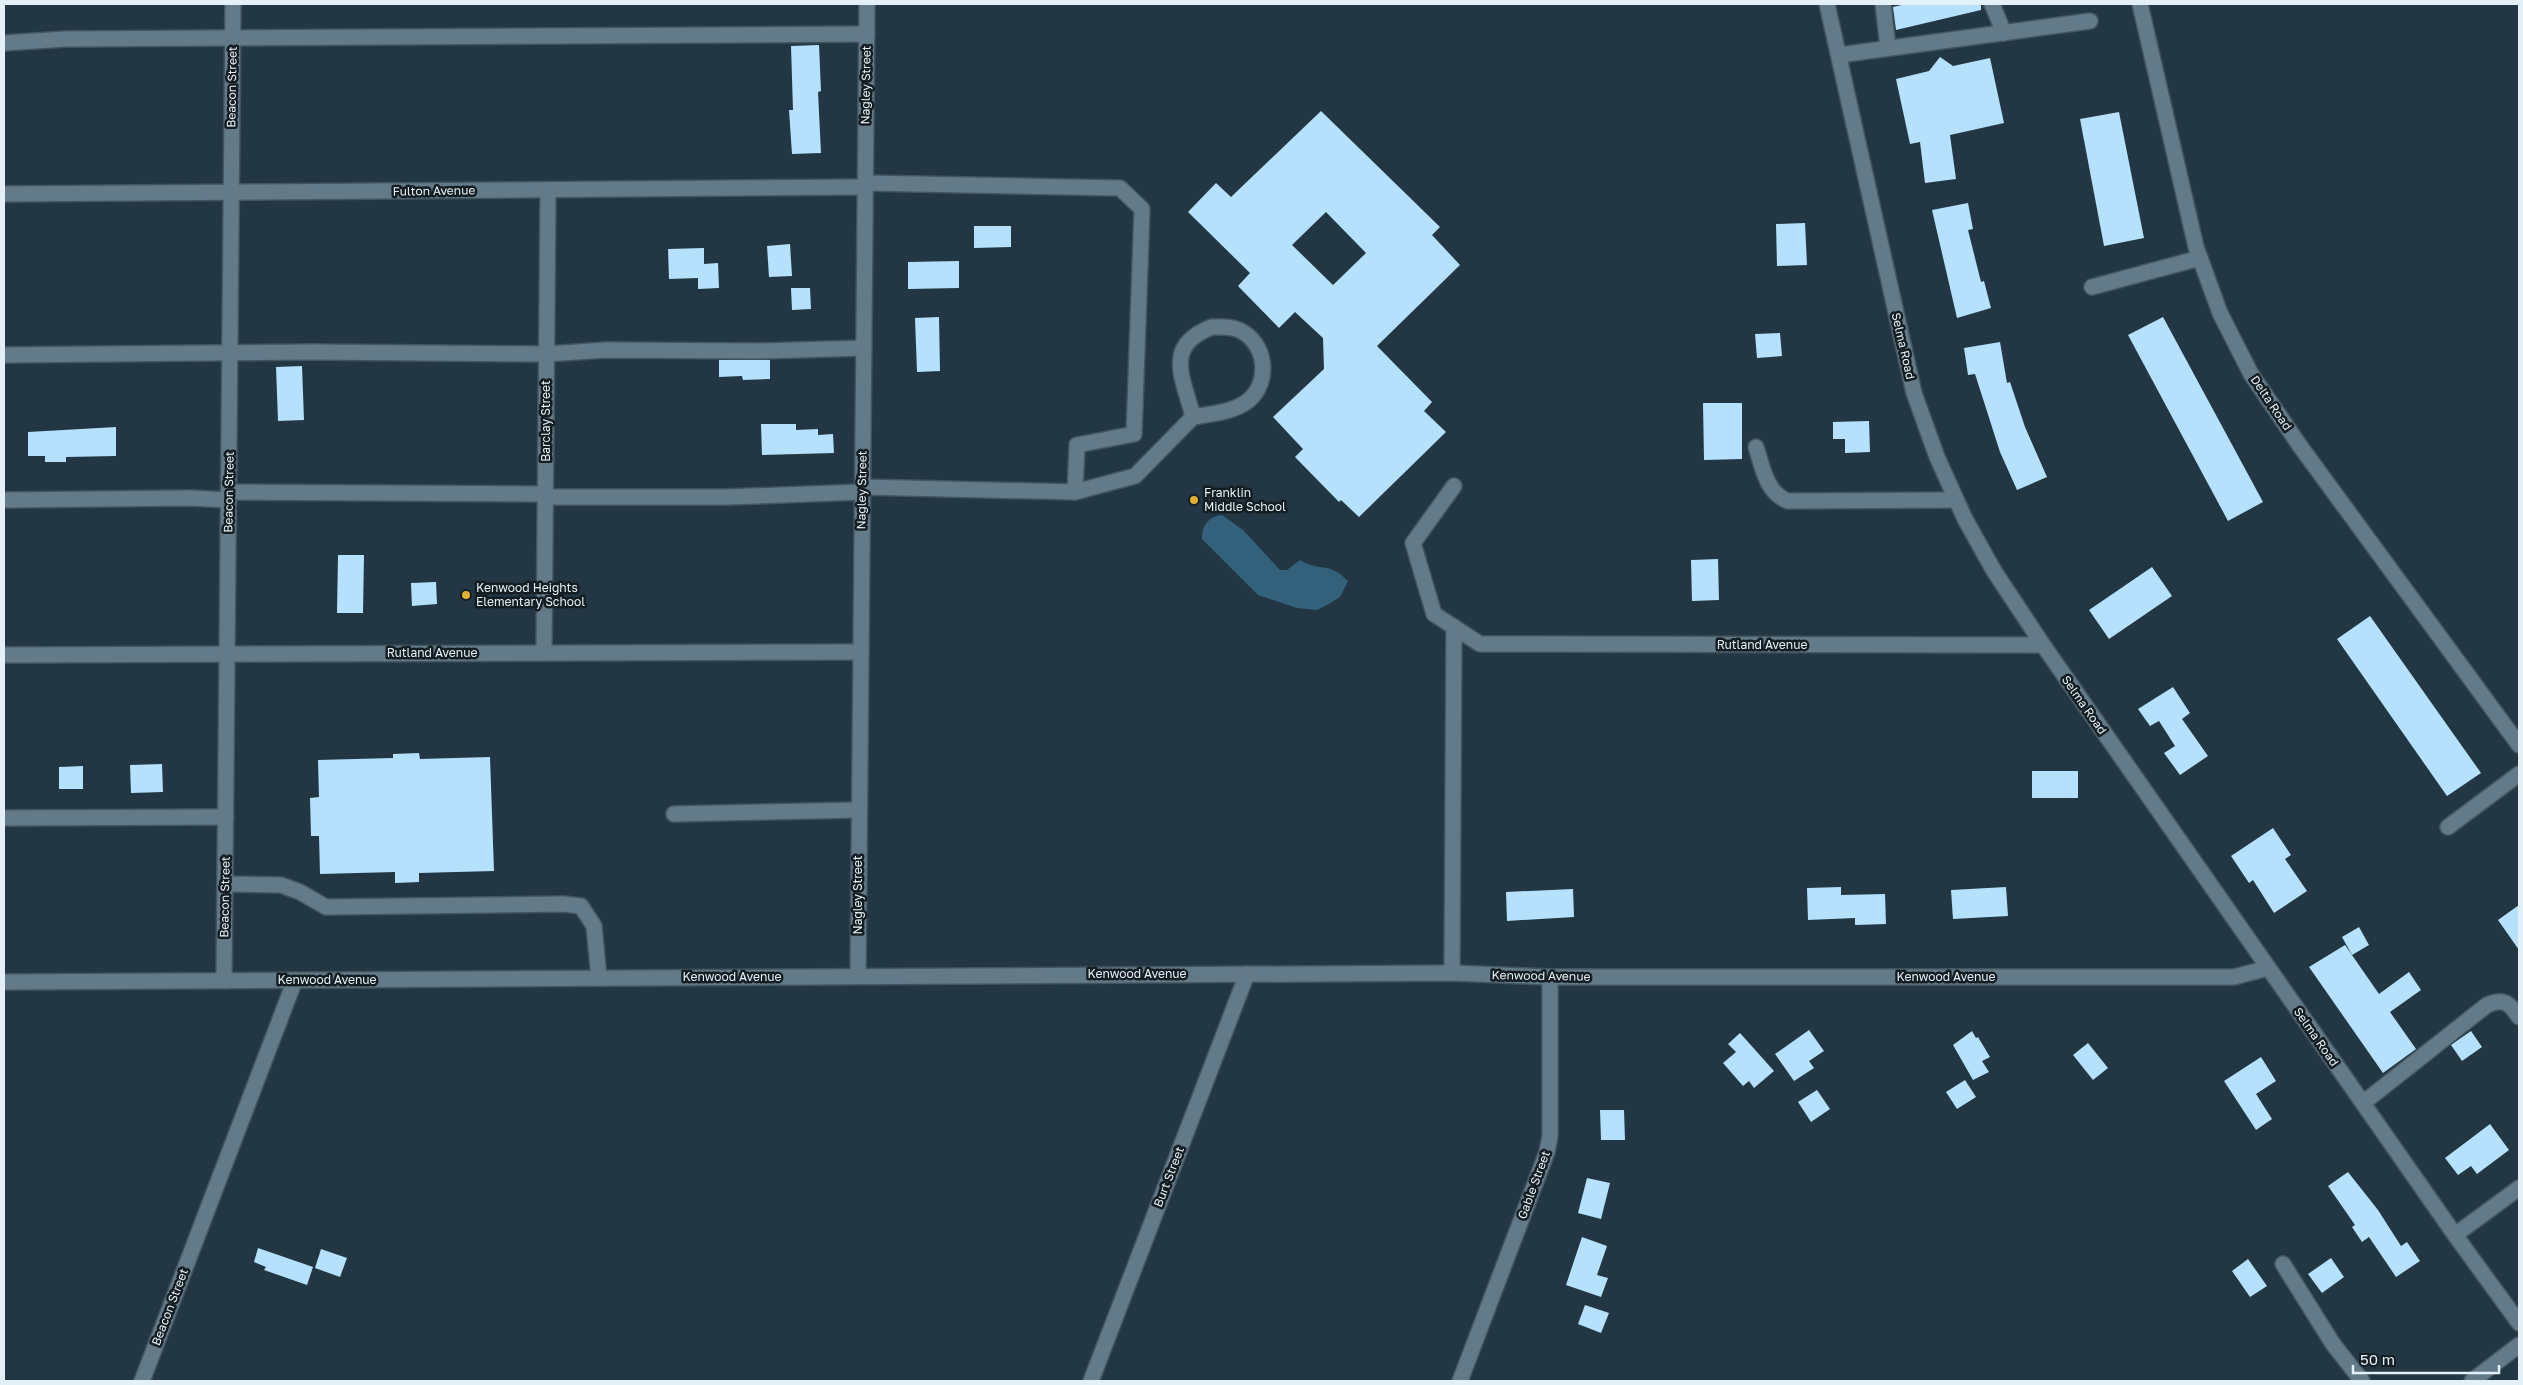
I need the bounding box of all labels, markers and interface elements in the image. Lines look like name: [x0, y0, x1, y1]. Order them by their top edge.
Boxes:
street label: Nagley Street: [857, 45, 874, 125]
street label: Beacon Street: [223, 46, 240, 128]
street label: Fulton Avenue: [392, 182, 476, 199]
street label: Selma Road: [1888, 311, 1918, 381]
street label: Delta Road: [2248, 372, 2295, 433]
street label: Barclay Street: [538, 380, 553, 462]
street label: Nagley Street: [853, 450, 870, 530]
street label: Beacon Street: [220, 451, 237, 533]
place label: Franklin Middle School: [1204, 485, 1286, 514]
marker: Franklin Middle School: [1188, 494, 1200, 506]
place label: Kenwood Heights Elementary School: [476, 580, 585, 609]
marker: Kenwood Heights Elementary School: [460, 589, 472, 601]
street label: Rutland Avenue: [1717, 637, 1807, 652]
street label: Rutland Avenue: [387, 645, 477, 660]
street label: Selma Road: [2059, 672, 2110, 737]
street label: Nagley Street: [850, 855, 865, 934]
street label: Beacon Street: [216, 856, 233, 938]
street label: Kenwood Avenue: [1087, 966, 1187, 981]
street label: Kenwood Avenue: [1491, 967, 1591, 984]
street label: Kenwood Avenue: [682, 969, 782, 984]
street label: Kenwood Avenue: [1896, 969, 1996, 984]
street label: Kenwood Avenue: [277, 972, 377, 987]
street label: Selma Road: [2291, 1004, 2342, 1069]
street label: Burt Street: [1150, 1144, 1187, 1209]
street label: Gable Street: [1514, 1148, 1553, 1221]
street label: Beacon Street: [148, 1266, 191, 1348]
scale bar: [2353, 1342, 2499, 1374]
text: 50 m: [2360, 1350, 2395, 1368]

